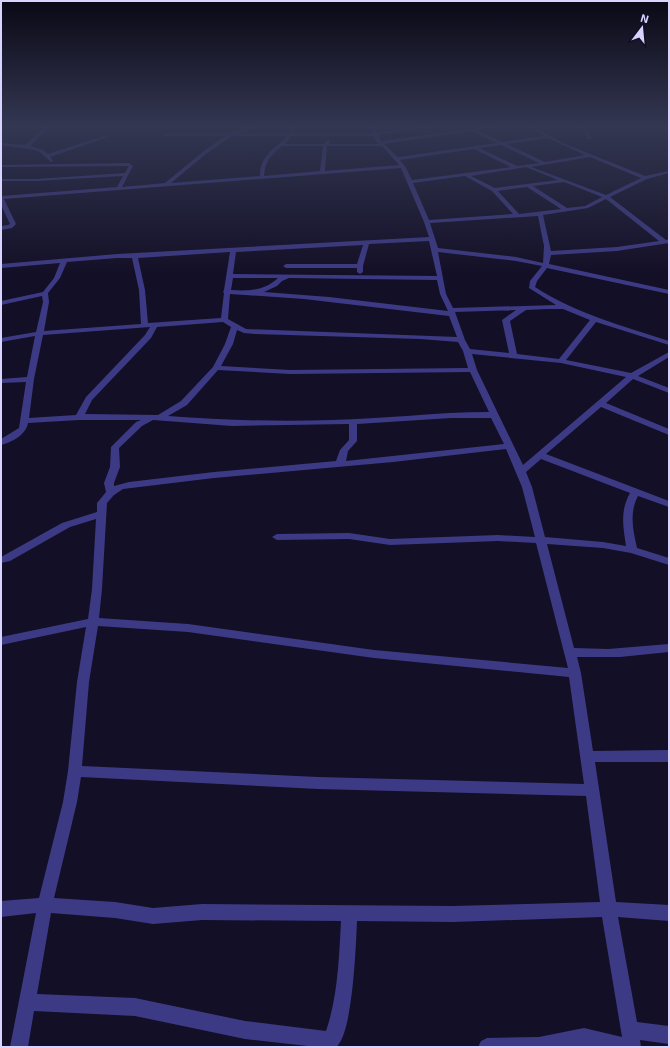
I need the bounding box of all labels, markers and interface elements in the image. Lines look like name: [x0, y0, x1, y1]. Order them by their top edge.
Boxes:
north arrow: [622, 8, 662, 48]
text: N: [639, 11, 651, 25]

